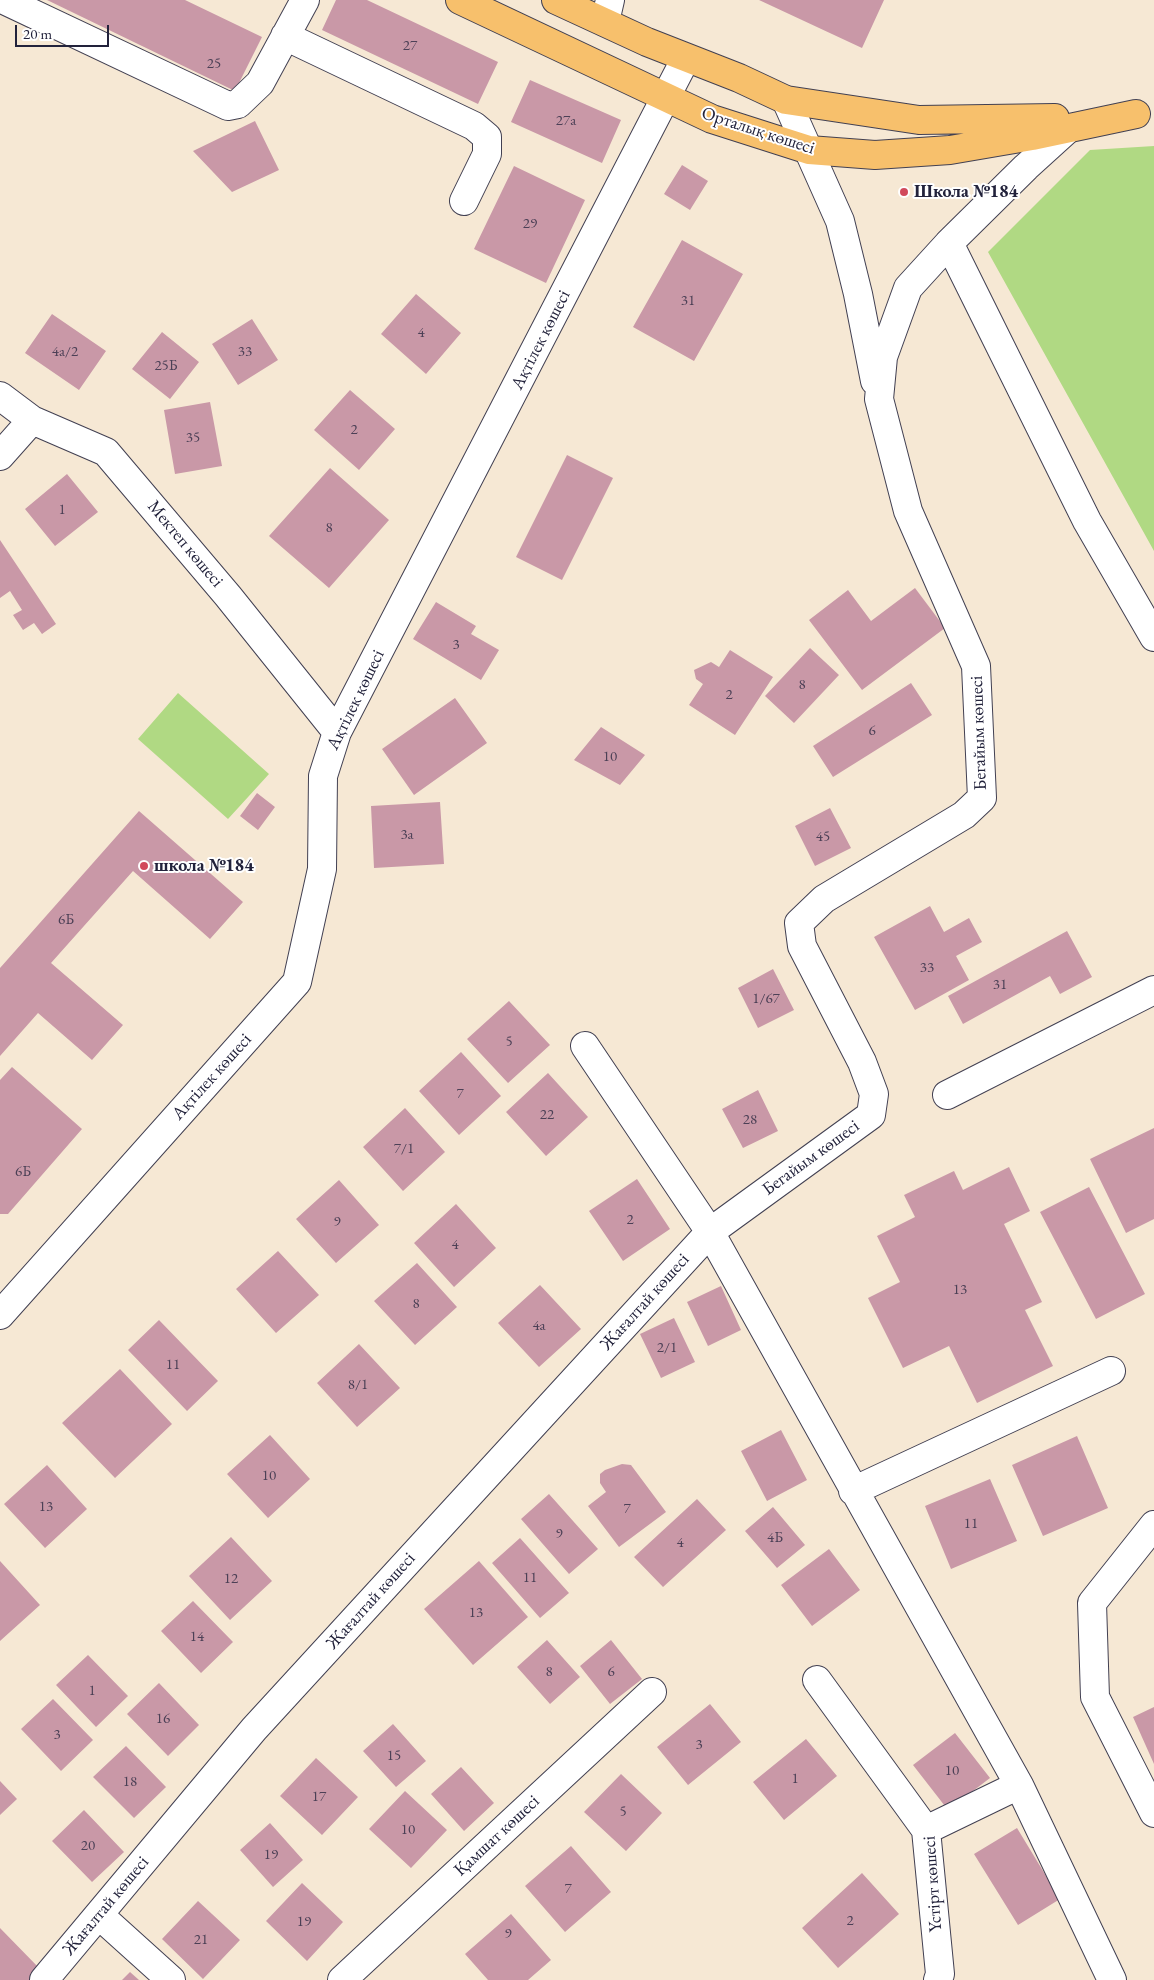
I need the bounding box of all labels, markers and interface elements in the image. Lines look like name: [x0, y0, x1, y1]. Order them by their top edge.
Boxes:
scale bar: [18, 15, 111, 47]
text: 20 m: [23, 24, 52, 43]
house number: 27: [403, 37, 417, 55]
house number: 25: [207, 55, 221, 73]
street label: Орталық көшесі: [699, 103, 817, 159]
house number: 27а: [556, 112, 576, 130]
place label: Школа №184: [914, 181, 1018, 203]
marker: Школа №184: [898, 186, 910, 198]
house number: 29: [523, 215, 537, 233]
street label: Ақтілек көшесі: [507, 287, 575, 393]
house number: 31: [681, 292, 695, 310]
house number: 4: [417, 324, 425, 342]
house number: 4а/2: [52, 343, 78, 361]
house number: 33: [238, 343, 252, 361]
house number: 25Б: [154, 357, 178, 375]
house number: 2: [350, 421, 358, 439]
house number: 35: [186, 429, 200, 447]
street label: Мектеп көшесі: [142, 496, 228, 592]
house number: 1: [58, 501, 66, 519]
house number: 8: [325, 519, 333, 537]
house number: 3: [452, 636, 460, 654]
street label: Ақтілек көшесі: [322, 646, 390, 754]
street label: Бегайым көшесі: [966, 675, 992, 791]
house number: 8: [798, 676, 806, 694]
house number: 2: [725, 686, 733, 704]
house number: 6: [868, 722, 876, 740]
house number: 10: [603, 748, 617, 766]
house number: 3а: [400, 826, 414, 844]
house number: 45: [816, 828, 830, 846]
place label: школа №184: [154, 855, 254, 877]
marker: школа №184: [138, 860, 150, 872]
house number: 6Б: [58, 911, 74, 929]
house number: 33: [920, 959, 934, 977]
house number: 31: [993, 976, 1007, 994]
house number: 1/67: [752, 990, 780, 1008]
street label: Ақтілек көшесі: [168, 1029, 256, 1125]
house number: 5: [505, 1033, 513, 1051]
house number: 7: [456, 1085, 464, 1103]
house number: 22: [540, 1106, 554, 1124]
house number: 28: [743, 1111, 757, 1129]
street label: Бегайым көшесі: [758, 1116, 864, 1200]
house number: 7/1: [394, 1140, 414, 1158]
house number: 6Б: [15, 1163, 31, 1181]
house number: 2: [626, 1211, 634, 1229]
house number: 9: [333, 1213, 341, 1231]
house number: 4: [451, 1236, 459, 1254]
street label: Жағалтай көшесі: [596, 1249, 694, 1355]
house number: 13: [953, 1281, 967, 1299]
house number: 8: [412, 1295, 420, 1313]
house number: 4а: [532, 1317, 546, 1335]
house number: 2/1: [657, 1339, 677, 1357]
house number: 11: [166, 1356, 180, 1374]
house number: 8/1: [348, 1376, 368, 1394]
house number: 10: [262, 1467, 276, 1485]
house number: 13: [39, 1498, 53, 1516]
house number: 7: [623, 1500, 631, 1518]
house number: 11: [964, 1515, 978, 1533]
house number: 9: [555, 1525, 563, 1543]
house number: 4Б: [767, 1529, 783, 1547]
house number: 4: [676, 1534, 684, 1552]
street label: Жағалтай көшесі: [322, 1548, 420, 1654]
house number: 11: [523, 1569, 537, 1587]
house number: 12: [224, 1570, 238, 1588]
house number: 13: [469, 1604, 483, 1622]
house number: 14: [190, 1628, 204, 1646]
house number: 8: [545, 1663, 553, 1681]
house number: 6: [607, 1663, 615, 1681]
house number: 1: [88, 1682, 96, 1700]
house number: 16: [156, 1710, 170, 1728]
house number: 3: [53, 1726, 61, 1744]
house number: 3: [695, 1736, 703, 1754]
house number: 15: [387, 1747, 401, 1765]
house number: 10: [945, 1762, 959, 1780]
house number: 1: [791, 1770, 799, 1788]
house number: 18: [123, 1773, 137, 1791]
house number: 17: [312, 1788, 326, 1806]
street label: Қамшат көшесі: [450, 1791, 544, 1881]
house number: 5: [619, 1803, 627, 1821]
house number: 10: [401, 1821, 415, 1839]
street label: Үстірт көшесі: [919, 1835, 947, 1933]
house number: 20: [81, 1837, 95, 1855]
house number: 19: [264, 1846, 278, 1864]
street label: Жағалтай көшесі: [58, 1852, 154, 1960]
house number: 7: [564, 1880, 572, 1898]
house number: 2: [846, 1912, 854, 1930]
house number: 19: [297, 1913, 311, 1931]
house number: 9: [504, 1925, 512, 1943]
house number: 21: [194, 1931, 208, 1949]

